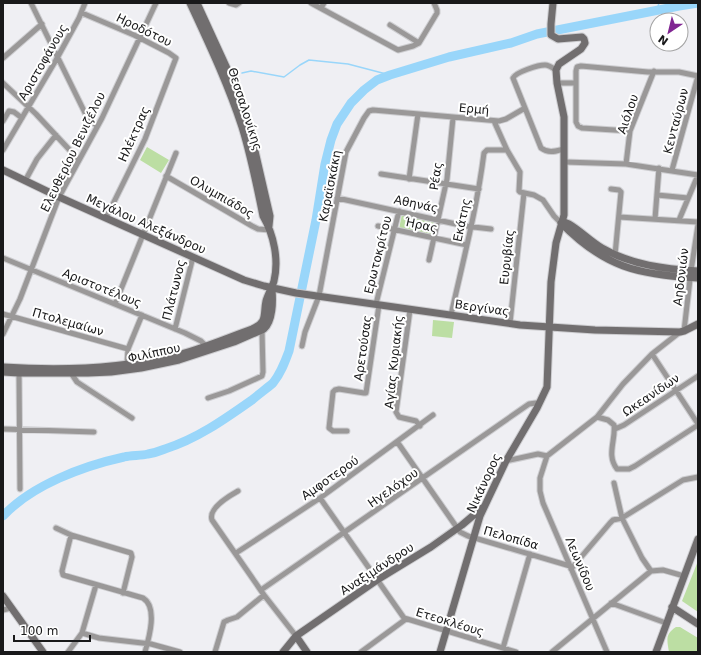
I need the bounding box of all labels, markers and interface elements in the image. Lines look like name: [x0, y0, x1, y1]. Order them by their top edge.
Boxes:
street label: Ηροδότου: [114, 11, 174, 50]
north arrow: [649, 12, 689, 52]
street label: Αριστοφάνους: [15, 21, 71, 103]
text: N: [656, 32, 671, 48]
street label: Θεσσαλονίκης: [225, 66, 265, 152]
street label: Κενταύρων: [661, 86, 692, 155]
street label: Ελευθερίου Βενιζέλου: [38, 90, 108, 214]
street label: Αιόλου: [615, 92, 641, 136]
street label: Ερμή: [458, 101, 490, 117]
street label: Ηλέκτρας: [116, 104, 152, 164]
street label: Καραϊσκάκη: [316, 149, 344, 223]
street label: Ρέας: [427, 161, 445, 191]
street label: Ολυμπιάδος: [187, 173, 257, 221]
street label: Μεγάλου Αλεξάνδρου: [84, 191, 208, 257]
street label: Αθηνάς: [393, 192, 439, 216]
street label: Εκάτης: [451, 197, 473, 243]
street label: Ερωτοκρίτου: [362, 214, 394, 296]
street label: Ήρας: [402, 215, 439, 235]
street label: Ευρυβίας: [497, 229, 517, 285]
street label: Αηδονιών: [671, 247, 692, 307]
street label: Πλάτωνος: [160, 258, 188, 322]
street label: Αριστοτέλους: [60, 266, 144, 310]
street label: Βεργίνας: [454, 297, 510, 319]
street label: Πτολεμαίων: [31, 305, 106, 339]
street label: Αρετούσας: [351, 314, 375, 382]
street label: Αγίας Κυριακής: [382, 314, 406, 410]
street label: Φιλίππου: [126, 341, 182, 365]
street label: Ωκεανίδων: [620, 371, 682, 419]
street label: Νικάνορος: [464, 451, 504, 515]
street label: Αμφοτερού: [299, 453, 361, 503]
street label: Ηγελόχου: [365, 466, 421, 510]
street label: Πελοπίδα: [482, 523, 540, 553]
street label: Λεωνίδου: [562, 535, 598, 593]
street label: Αναξιμάνδρου: [338, 540, 417, 598]
street label: Ετεοκλέους: [414, 605, 486, 639]
scale bar: [14, 617, 90, 643]
text: 100 m: [20, 624, 58, 638]

